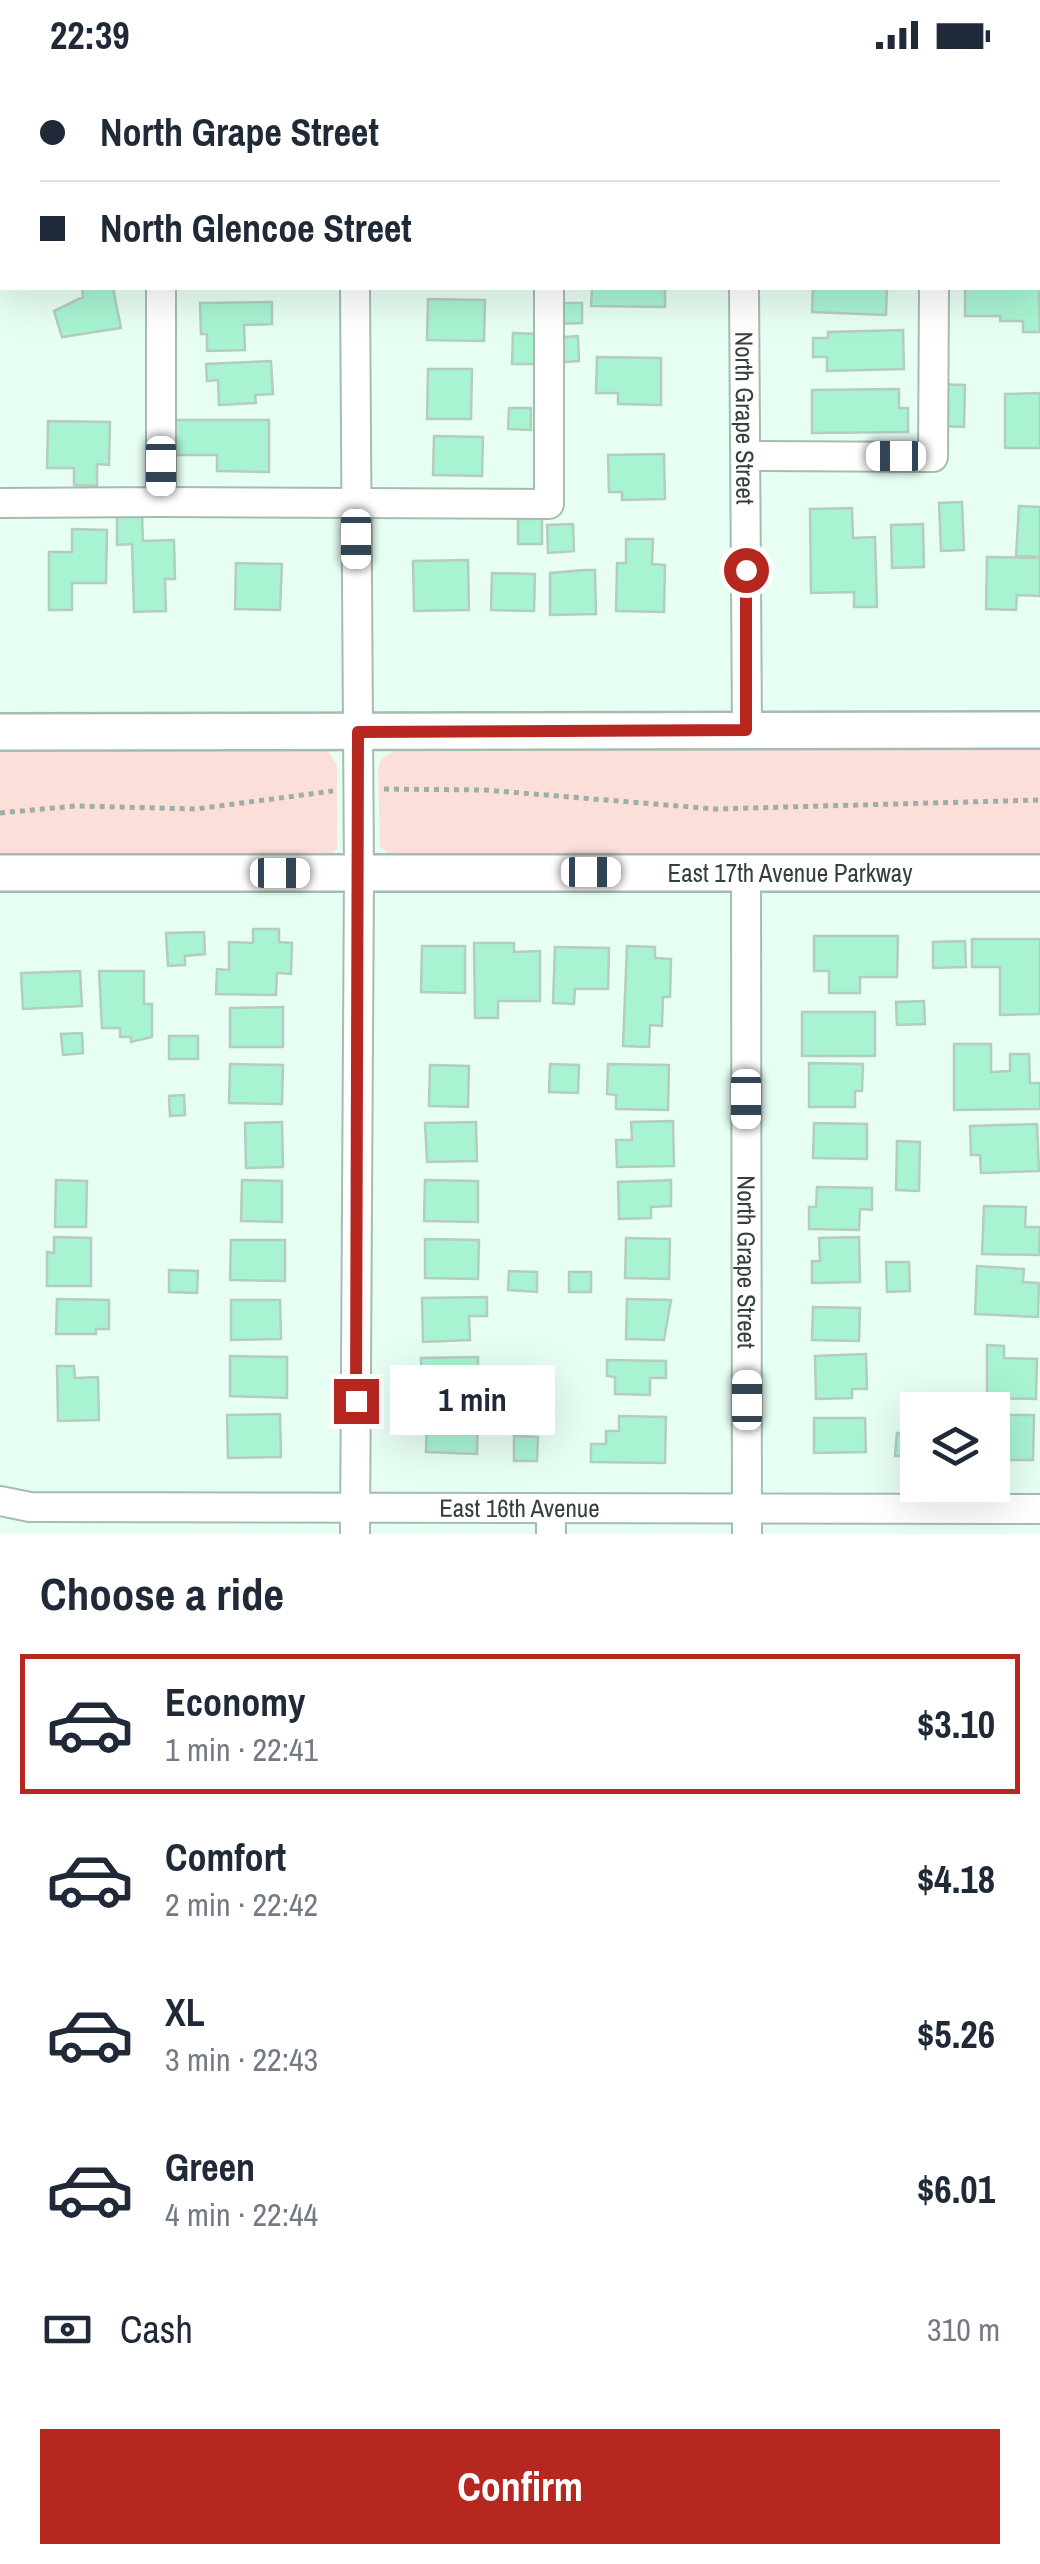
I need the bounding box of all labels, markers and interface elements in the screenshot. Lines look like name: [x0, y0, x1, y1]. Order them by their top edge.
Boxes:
text: 22:39: [50, 10, 130, 61]
text: North Grape Street: [100, 107, 379, 158]
text: North Glencoe Street: [100, 203, 412, 254]
street label: North Grape Street: [727, 331, 762, 505]
car: [146, 436, 176, 496]
car: [866, 441, 926, 471]
car: [341, 509, 371, 569]
route start: [724, 548, 769, 593]
street label: East 17th Avenue Parkway: [668, 856, 913, 890]
car: [561, 857, 621, 887]
car: [250, 858, 310, 888]
car: [731, 1069, 761, 1129]
street label: North Grape Street: [729, 1175, 764, 1349]
callout: 1 min: [391, 1366, 556, 1436]
car: [732, 1370, 762, 1430]
text: 1 min: [438, 1378, 507, 1421]
route end: [334, 1379, 379, 1424]
map controls: [900, 1392, 1010, 1502]
button: layers: [900, 1392, 1010, 1502]
street label: East 16th Avenue: [439, 1491, 600, 1525]
text: Choose a ride: [40, 1563, 284, 1624]
text: Economy: [165, 1677, 305, 1728]
icon: car: [45, 1679, 135, 1769]
text: $3.10: [917, 1699, 995, 1750]
text: 1 min · 22:41: [165, 1728, 318, 1771]
text: Comfort: [165, 1832, 286, 1883]
icon: car: [45, 1834, 135, 1924]
text: $4.18: [917, 1854, 995, 1905]
text: 2 min · 22:42: [165, 1883, 318, 1926]
text: XL: [165, 1987, 205, 2038]
icon: car: [45, 1989, 135, 2079]
text: $5.26: [917, 2009, 995, 2060]
text: 3 min · 22:43: [165, 2038, 318, 2081]
text: Green: [165, 2142, 255, 2193]
icon: car: [45, 2144, 135, 2234]
text: $6.01: [917, 2164, 995, 2215]
text: 4 min · 22:44: [165, 2193, 318, 2236]
icon: cash: [40, 2302, 95, 2357]
text: Cash: [120, 2304, 193, 2355]
text: 310 m: [927, 2308, 1000, 2351]
button: Confirm: [40, 2429, 1000, 2544]

